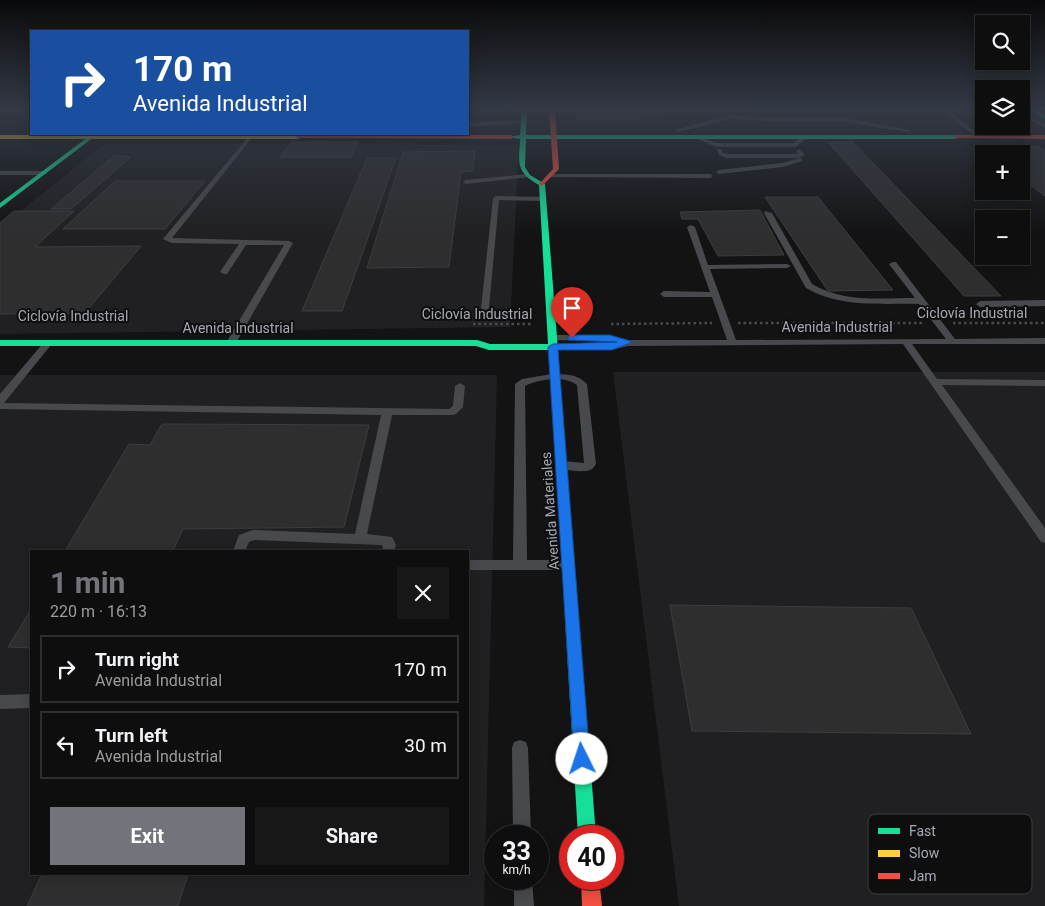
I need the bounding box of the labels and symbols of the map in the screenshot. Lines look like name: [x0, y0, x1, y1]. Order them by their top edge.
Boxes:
pin: [551, 287, 593, 338]
street label: Ciclovía Industrial: [917, 305, 1027, 321]
street label: Ciclovía Industrial: [422, 306, 532, 322]
street label: Ciclovía Industrial: [18, 308, 128, 324]
street label: Avenida Industrial: [781, 319, 893, 335]
street label: Avenida Industrial: [182, 320, 294, 336]
street label: Avenida Materiales: [538, 451, 562, 571]
position arrow: [555, 732, 607, 784]
legend: [868, 814, 1032, 894]
text: Fast: [909, 823, 936, 839]
speed limit sign: 40: [559, 825, 624, 890]
text: Slow: [909, 845, 940, 861]
text: Jam: [909, 868, 937, 884]

